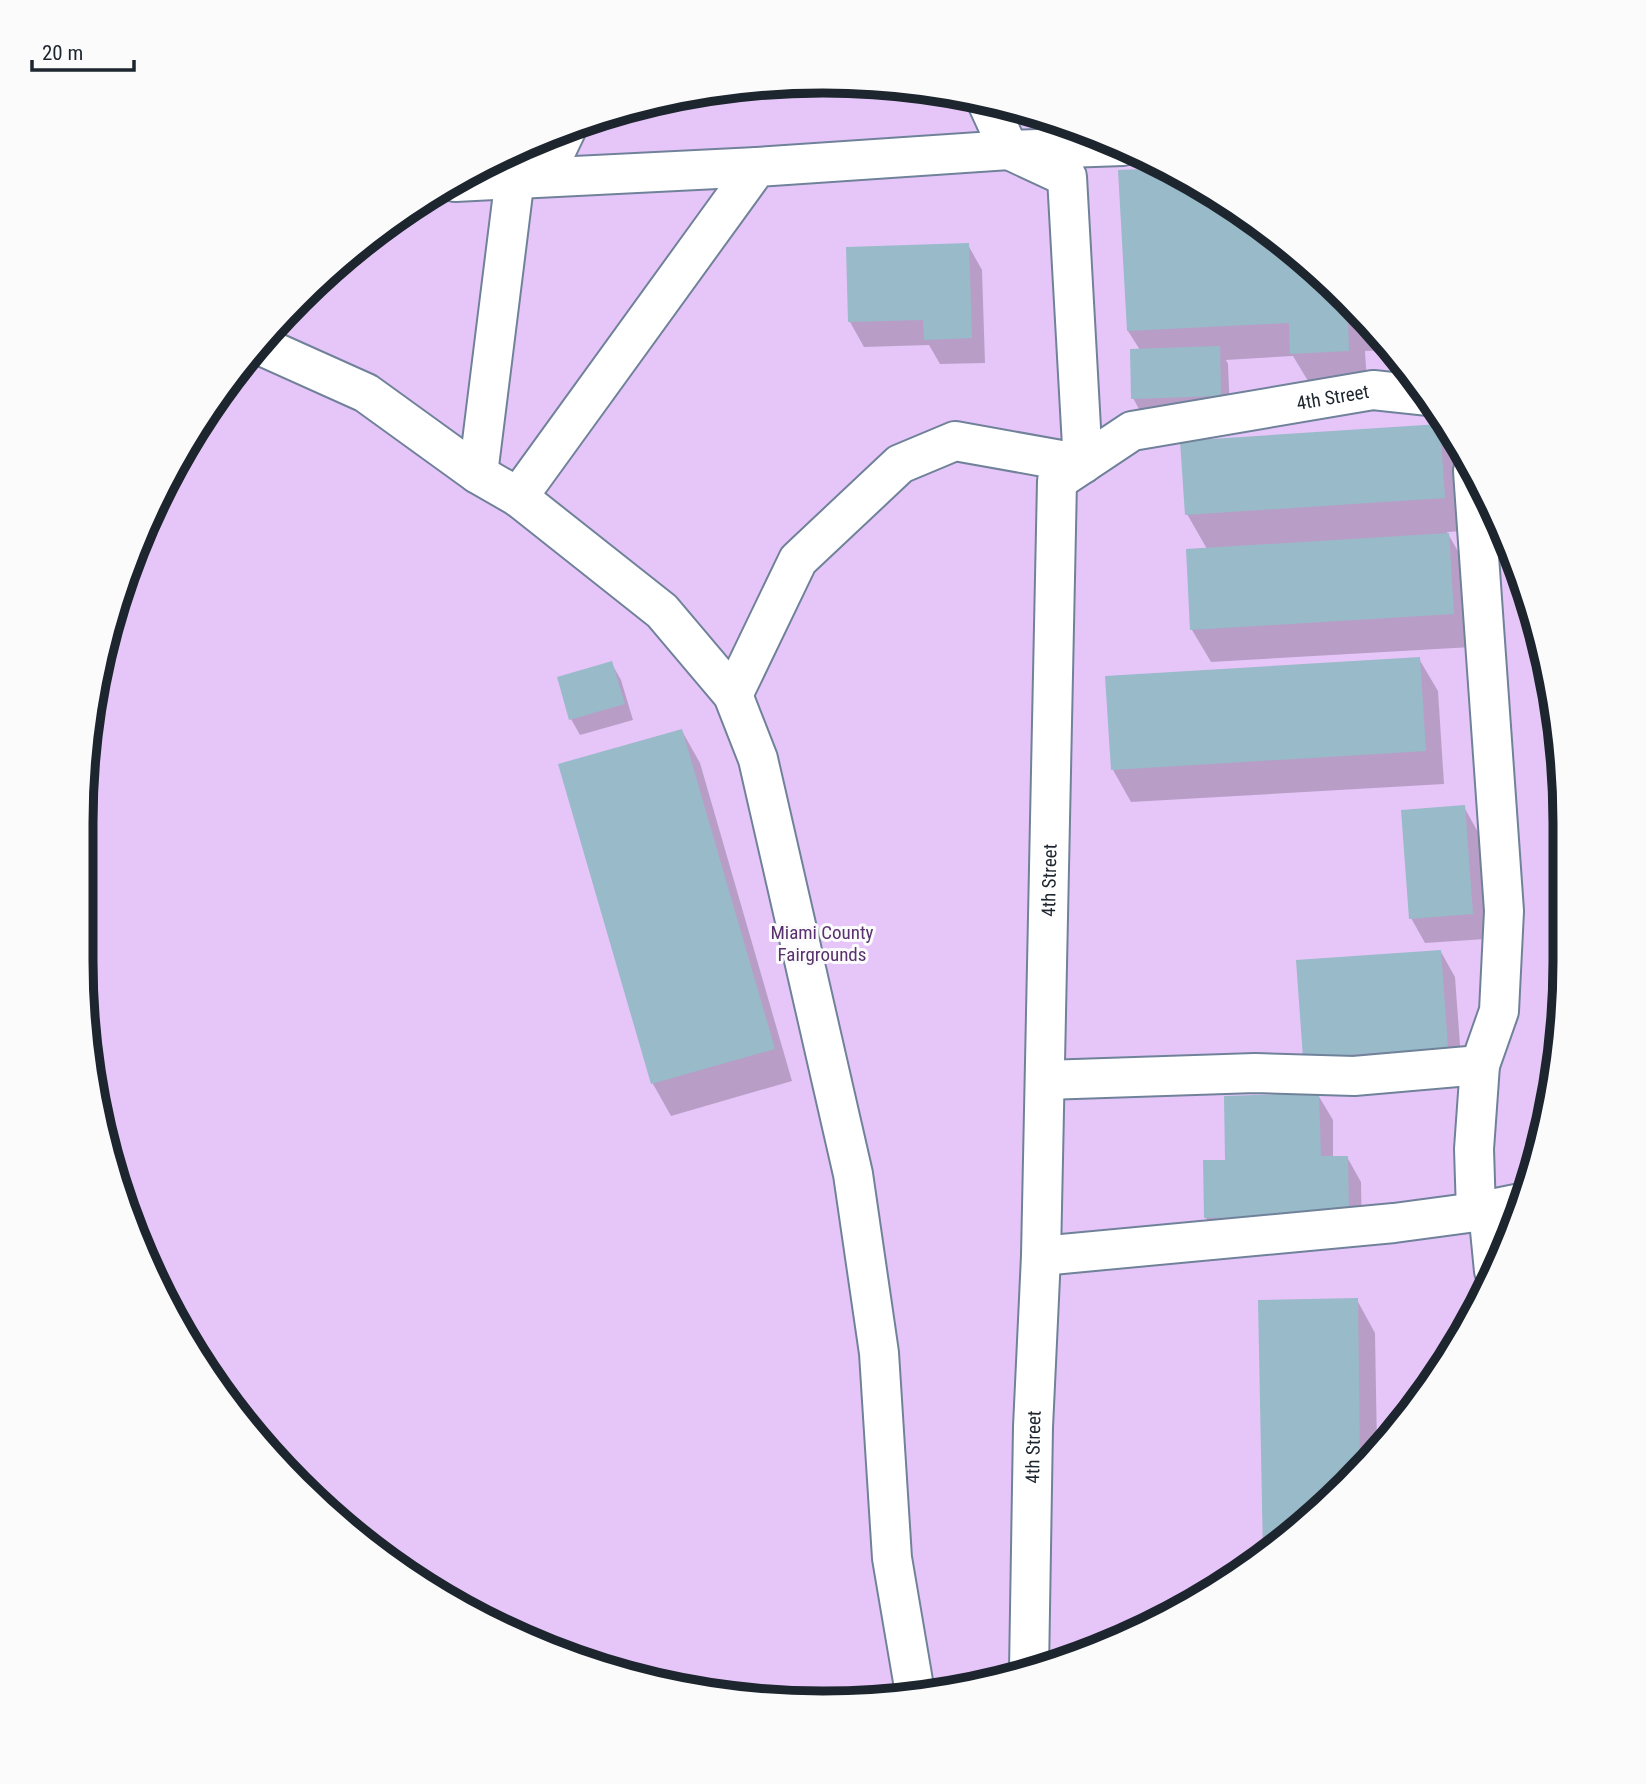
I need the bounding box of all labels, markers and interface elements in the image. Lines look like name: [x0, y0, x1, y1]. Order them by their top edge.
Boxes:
scale bar: [32, 28, 133, 72]
text: 20 m: [42, 41, 83, 65]
street label: 4th Street: [1295, 379, 1371, 414]
street label: 4th Street: [1037, 844, 1061, 917]
park label: Miami County Fairgrounds: [770, 921, 874, 966]
street label: 4th Street: [1021, 1410, 1045, 1484]

